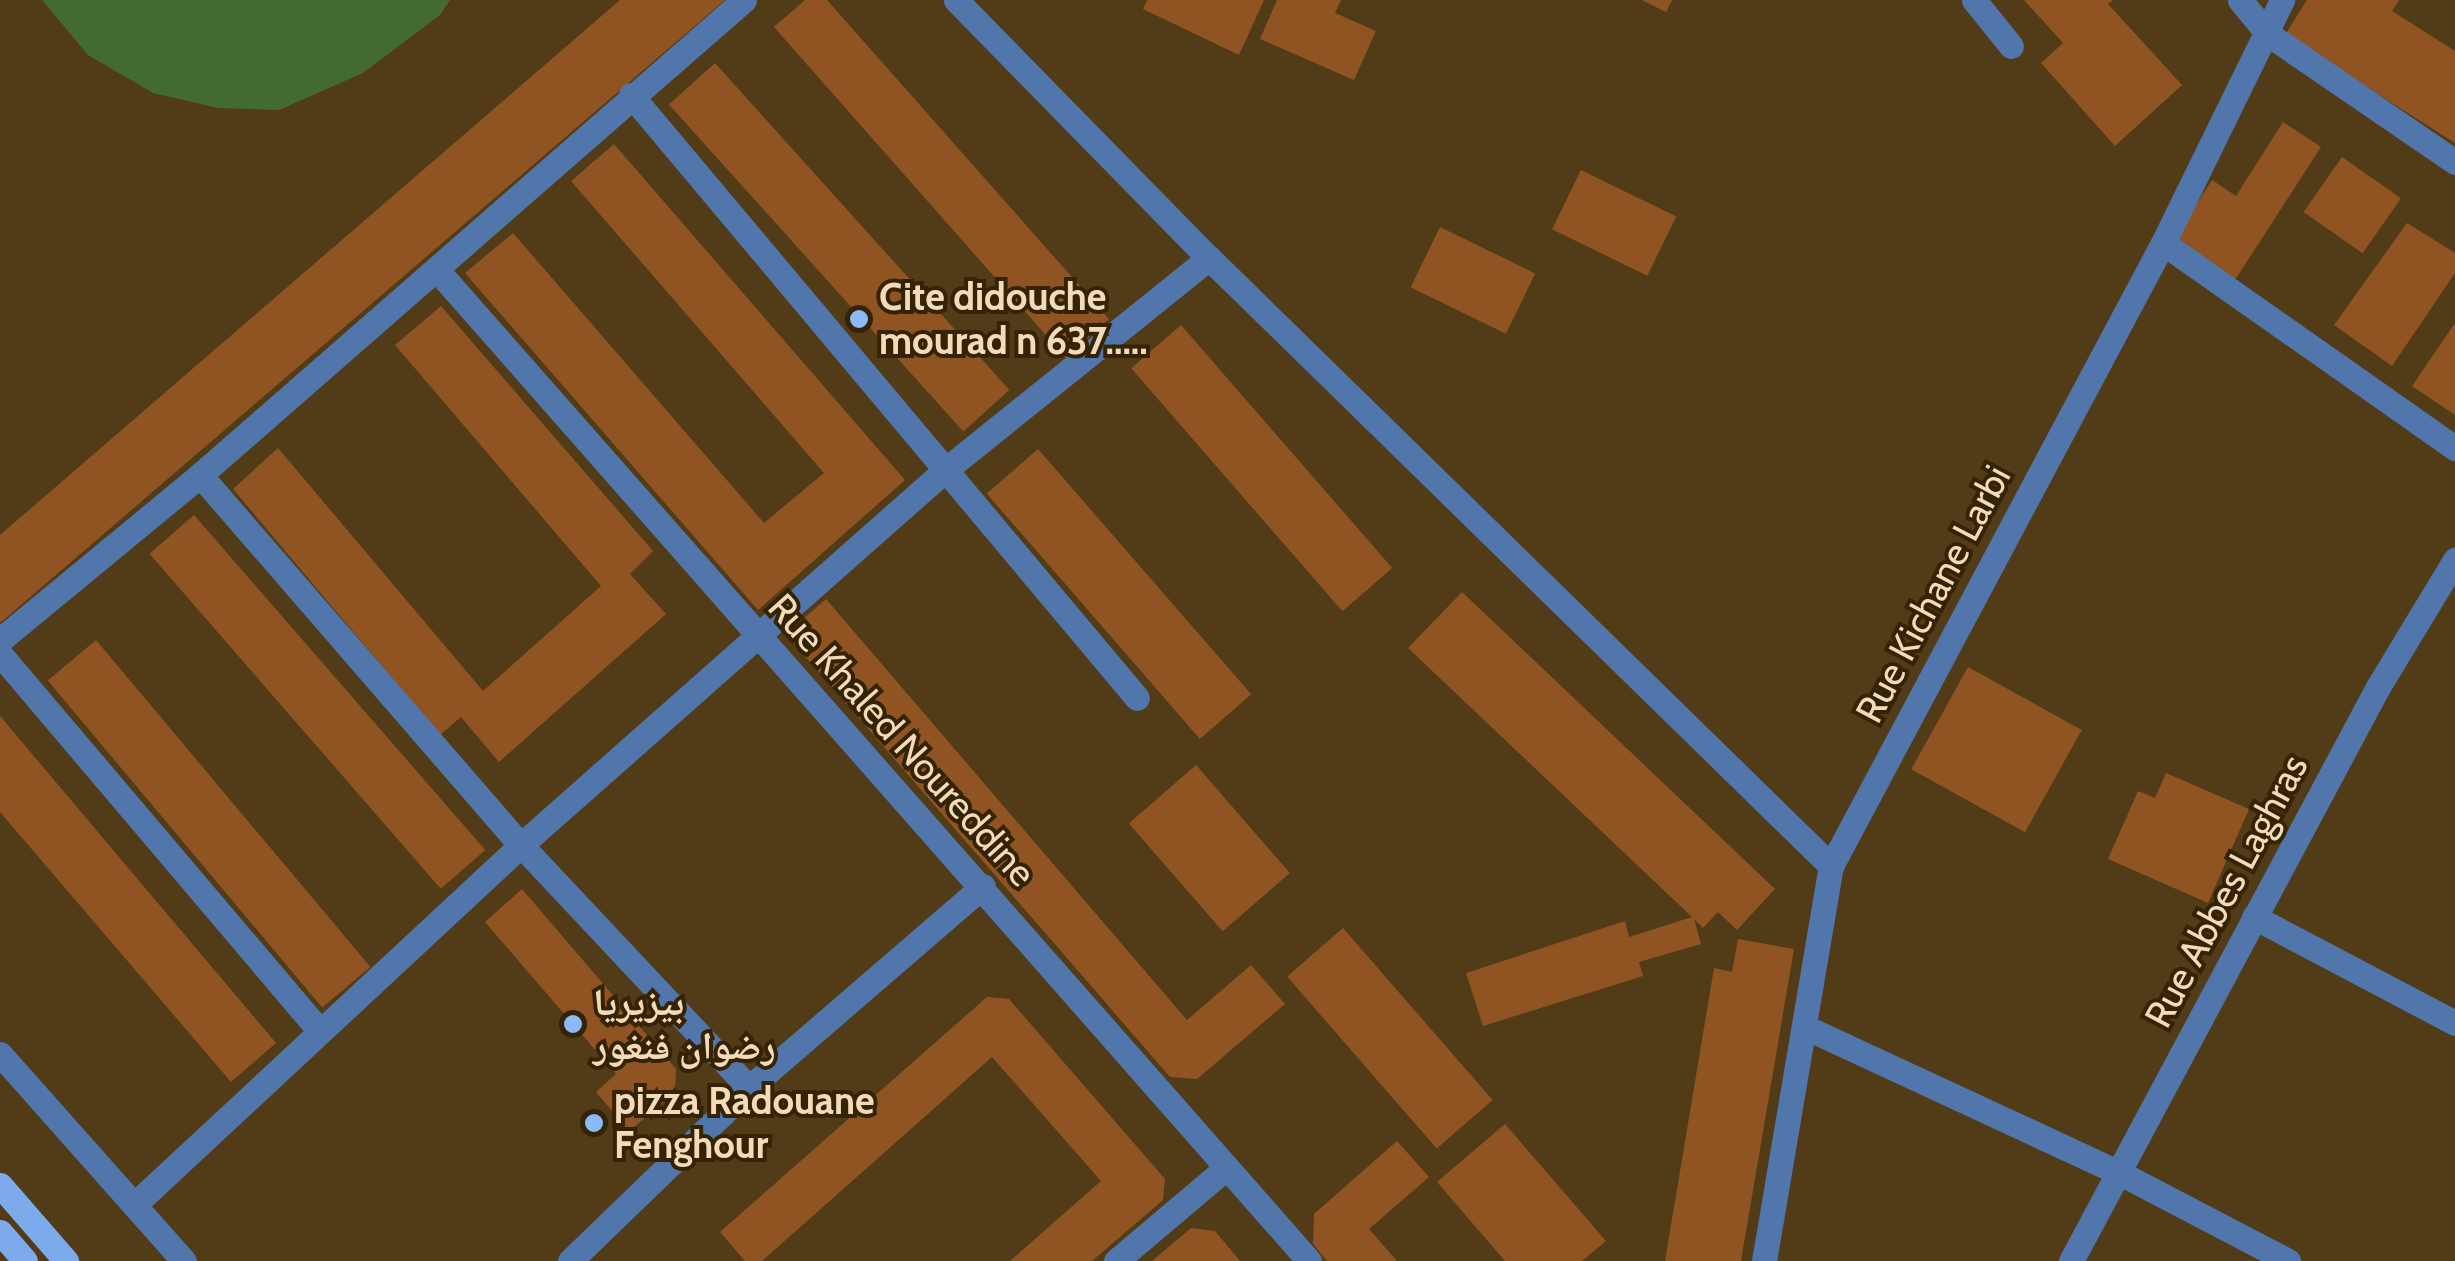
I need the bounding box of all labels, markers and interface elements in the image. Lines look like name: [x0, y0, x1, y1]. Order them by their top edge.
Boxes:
place label: Cite didouche mourad n 637.....: [879, 274, 1148, 363]
marker: Cite didouche mourad n 637.....: [848, 308, 870, 330]
street label: Rue Kichane Larbi: [1846, 458, 2020, 730]
street label: Rue Khaled Noureddine: [759, 584, 1045, 896]
street label: Rue Abbes Laghras: [2135, 747, 2317, 1035]
place label: بيزيريا رضوان فنغور: [593, 979, 776, 1068]
marker: بيزيريا رضوان فنغور: [562, 1013, 584, 1035]
place label: pizza Radouane Fenghour: [614, 1078, 875, 1168]
marker: pizza Radouane Fenghour: [583, 1112, 605, 1134]

